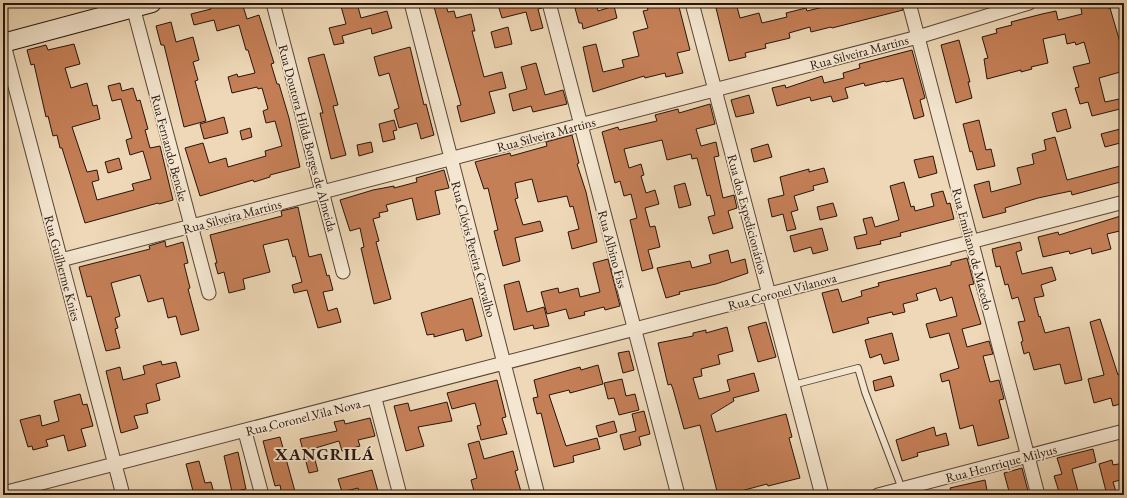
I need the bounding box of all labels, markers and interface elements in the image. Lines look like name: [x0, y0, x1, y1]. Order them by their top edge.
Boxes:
street label: Rua Silveira Martins: [808, 31, 910, 74]
street label: Rua Doutora Hilda Borges de Almeida: [274, 43, 341, 234]
street label: Rua Fernando Bencke: [147, 93, 192, 204]
street label: Rua Silveira Martins: [495, 113, 597, 156]
street label: Rua dos Expedicionários: [723, 152, 772, 276]
street label: Rua Clóvis Pereira Carvalho: [447, 179, 500, 319]
street label: Rua Emiliano de Macedo: [948, 186, 997, 312]
street label: Rua Silveira Martins: [181, 195, 283, 238]
street label: Rua Albino Fiss: [594, 208, 631, 290]
street label: Rua Guilherme Knies: [40, 213, 85, 323]
street label: Rua Coronel Vilanova: [726, 269, 839, 314]
street label: Rua Coronel Vila Nova: [244, 395, 363, 440]
street label: Rua Henrrique Milyus: [944, 440, 1059, 486]
district label: XANGRILÁ: [274, 443, 375, 465]

